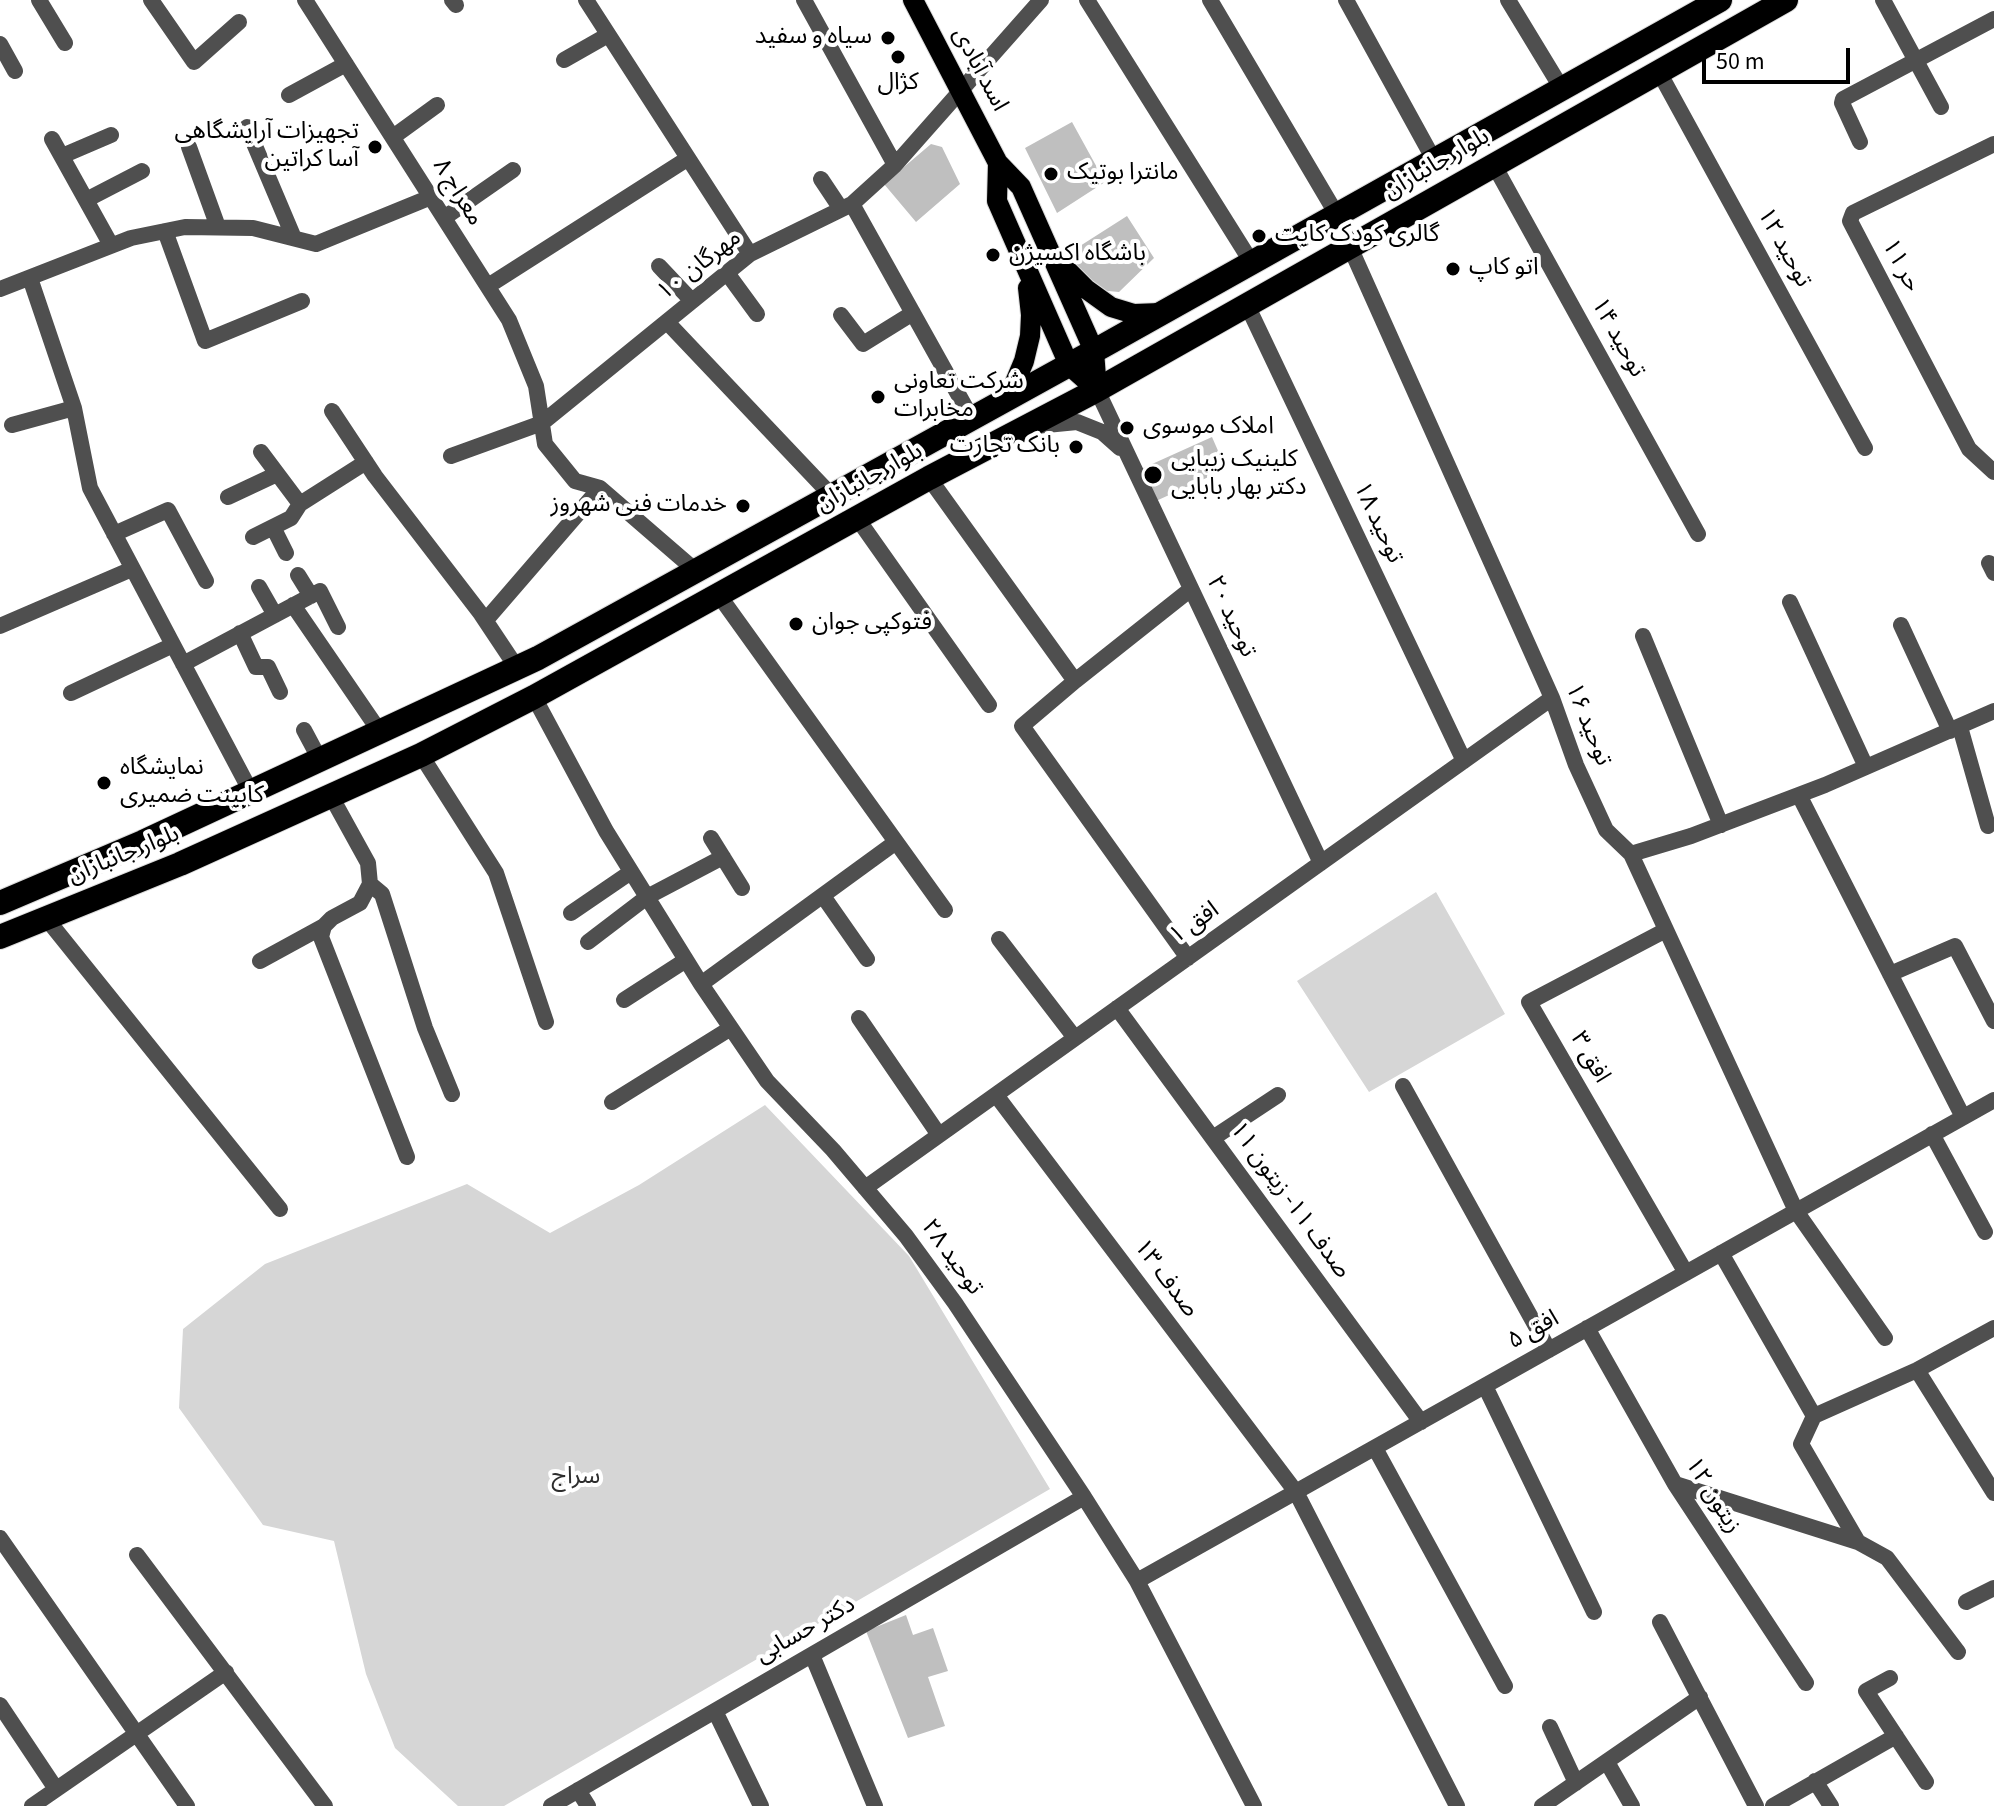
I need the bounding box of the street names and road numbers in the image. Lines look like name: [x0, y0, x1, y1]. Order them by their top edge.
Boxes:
street label: اسد آبادی: [945, 23, 1013, 117]
street label: بلوار جانبازان: [1379, 123, 1495, 207]
street label: معراج ۸: [425, 154, 489, 232]
street label: توحید ۱۲: [1749, 203, 1817, 293]
street label: مهرگان ۱۰: [652, 224, 748, 308]
street label: حر ۱۱: [1874, 235, 1926, 297]
street label: توحید ۱۴: [1583, 293, 1651, 383]
street label: بلوار جانبازان: [812, 438, 928, 520]
street label: توحید ۱۸: [1346, 478, 1408, 568]
street label: توحید ۲۰: [1199, 572, 1261, 662]
street label: توحید ۱۶: [1557, 679, 1617, 771]
street label: بلوار جانبازان: [64, 821, 184, 891]
street label: افق ۱: [1164, 897, 1226, 951]
street label: افق ۳: [1563, 1027, 1615, 1089]
street label: صدف ۱۱- زیتون ۱۱: [1222, 1117, 1356, 1285]
street label: توحید ۲۸: [914, 1214, 988, 1302]
street label: صدف ۱۳: [1126, 1234, 1204, 1324]
street label: افق ۵: [1503, 1305, 1565, 1357]
street label: زیتون ۱۲: [1677, 1453, 1747, 1539]
street label: دکتر حسابی: [751, 1591, 861, 1671]

